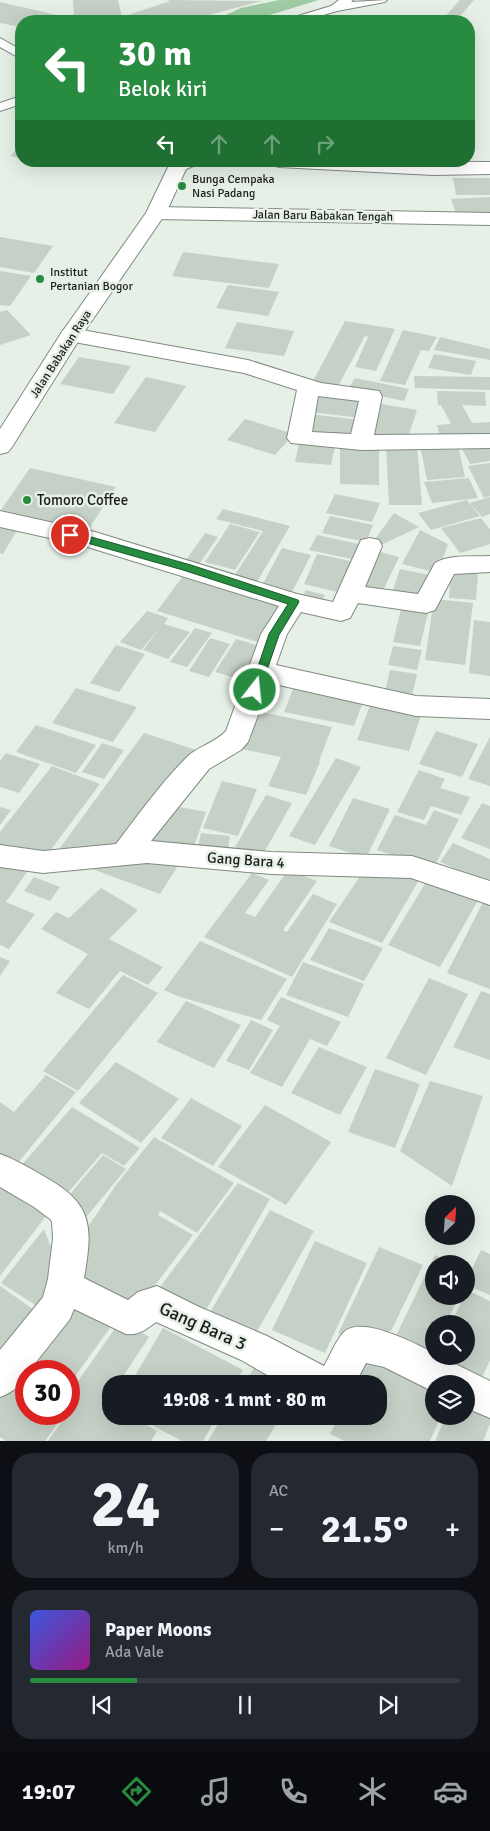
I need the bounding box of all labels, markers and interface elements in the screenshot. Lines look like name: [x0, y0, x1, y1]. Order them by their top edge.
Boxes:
text: 30 m: [118, 32, 192, 75]
icon: left: [35, 35, 100, 100]
text: Belok kiri: [118, 75, 207, 102]
icon: left: [152, 130, 180, 158]
icon: ahead: [205, 130, 233, 158]
icon: ahead: [258, 130, 286, 158]
icon: right: [311, 130, 339, 158]
place label: Bunga Cempaka Nasi Padang: [192, 172, 275, 201]
marker: Bunga Cempaka Nasi Padang: [176, 180, 188, 192]
street label: Jalan Baru Babakan Tengah: [253, 207, 393, 225]
place label: Institut Pertanian Bogor: [50, 265, 134, 294]
marker: Institut Pertanian Bogor: [34, 273, 46, 285]
street label: Jalan Babakan Raya: [27, 307, 95, 401]
place label: Tomoro Coffee: [37, 491, 128, 509]
marker: Tomoro Coffee: [21, 494, 33, 506]
pin: [49, 514, 91, 556]
icon: arrive: [56, 521, 84, 549]
position arrow: [228, 663, 280, 715]
street label: Gang Bara 4: [207, 848, 285, 872]
north arrow: [425, 1195, 475, 1245]
map controls: [425, 1195, 475, 1425]
button: sound: [425, 1255, 475, 1305]
street label: Gang Bara 3: [156, 1297, 250, 1355]
button: search: [425, 1315, 475, 1365]
speed limit sign: 30: [15, 1360, 80, 1425]
button: layers: [425, 1375, 475, 1425]
text: 19:08 · 1 mnt · 80 m: [163, 1388, 326, 1412]
text: 24: [90, 1465, 161, 1545]
text: AC: [269, 1481, 288, 1501]
text: 21.5°: [321, 1506, 408, 1553]
text: −: [269, 1512, 284, 1546]
text: +: [445, 1512, 460, 1546]
text: km/h: [107, 1538, 144, 1558]
text: Paper Moons: [105, 1618, 211, 1642]
text: Ada Vale: [105, 1642, 164, 1662]
icon: previous: [88, 1691, 116, 1719]
icon: pause: [231, 1691, 259, 1719]
icon: next: [374, 1691, 402, 1719]
icon: directions: [119, 1774, 154, 1809]
icon: music: [198, 1774, 233, 1809]
icon: phone: [276, 1774, 311, 1809]
icon: climate: [355, 1774, 390, 1809]
icon: car: [433, 1774, 468, 1809]
text: 19:07: [22, 1778, 76, 1805]

